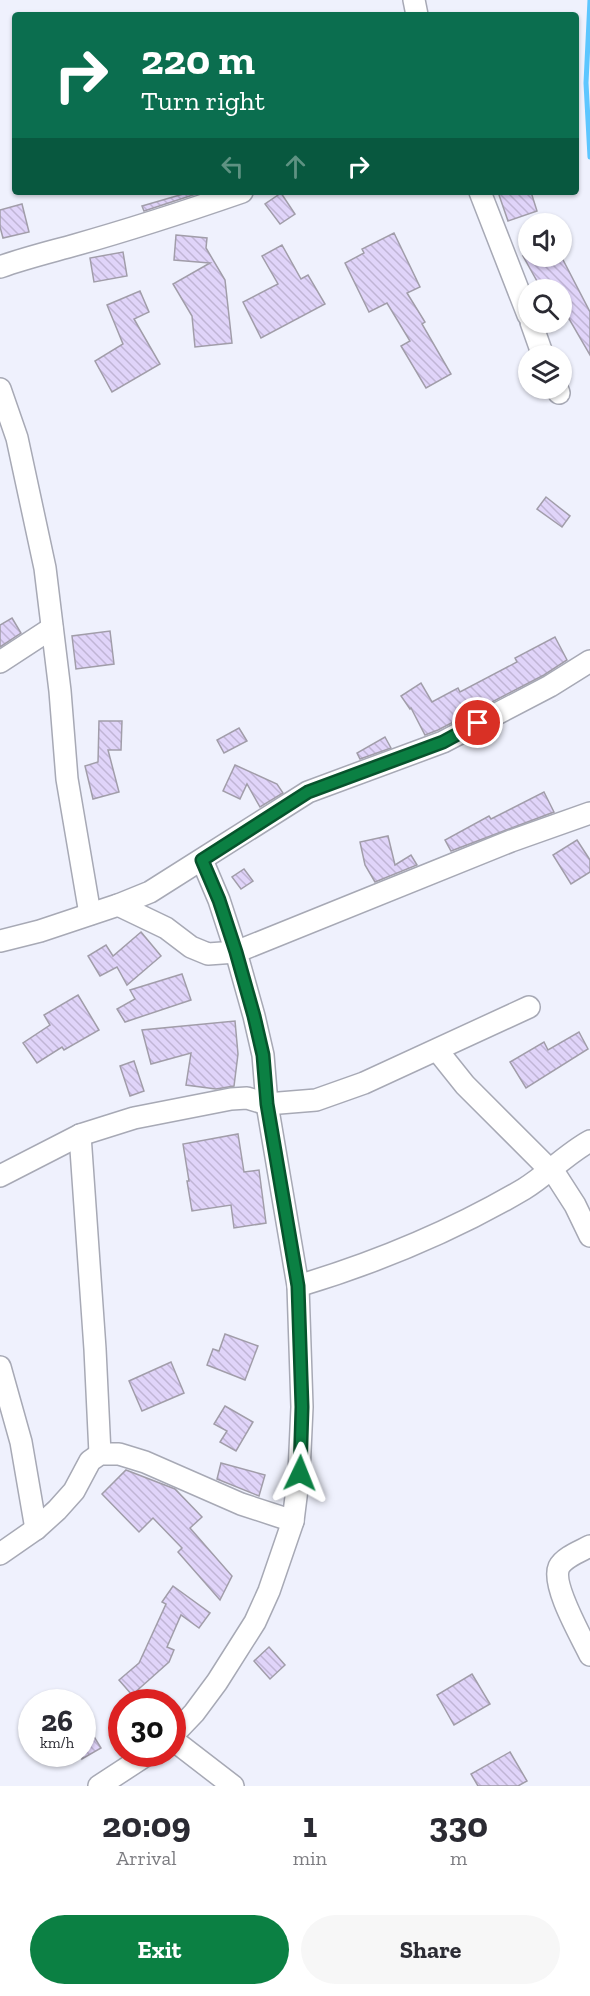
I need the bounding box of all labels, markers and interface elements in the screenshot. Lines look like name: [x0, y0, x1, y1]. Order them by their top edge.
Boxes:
text: 220 m: [141, 34, 255, 85]
icon: right: [42, 36, 120, 114]
text: Turn right: [141, 85, 265, 117]
icon: left: [216, 150, 249, 183]
icon: ahead: [279, 150, 312, 183]
icon: right: [342, 150, 375, 183]
map controls: [518, 213, 572, 399]
button: sound: [518, 213, 572, 267]
button: search: [518, 279, 572, 333]
button: layers: [518, 345, 572, 399]
pin: [452, 697, 503, 748]
icon: arrive: [461, 706, 494, 739]
position arrow: [268, 1441, 332, 1505]
speed limit sign: 30: [108, 1689, 186, 1767]
text: 26: [41, 1703, 73, 1739]
text: km/h: [40, 1734, 74, 1752]
text: 20:09: [102, 1803, 191, 1846]
text: 1: [303, 1803, 317, 1846]
text: 330: [429, 1803, 488, 1846]
text: Arrival: [116, 1846, 177, 1870]
text: min: [293, 1846, 327, 1870]
text: m: [450, 1846, 467, 1870]
button: Exit: [30, 1915, 289, 1984]
button: Share: [301, 1915, 560, 1984]

